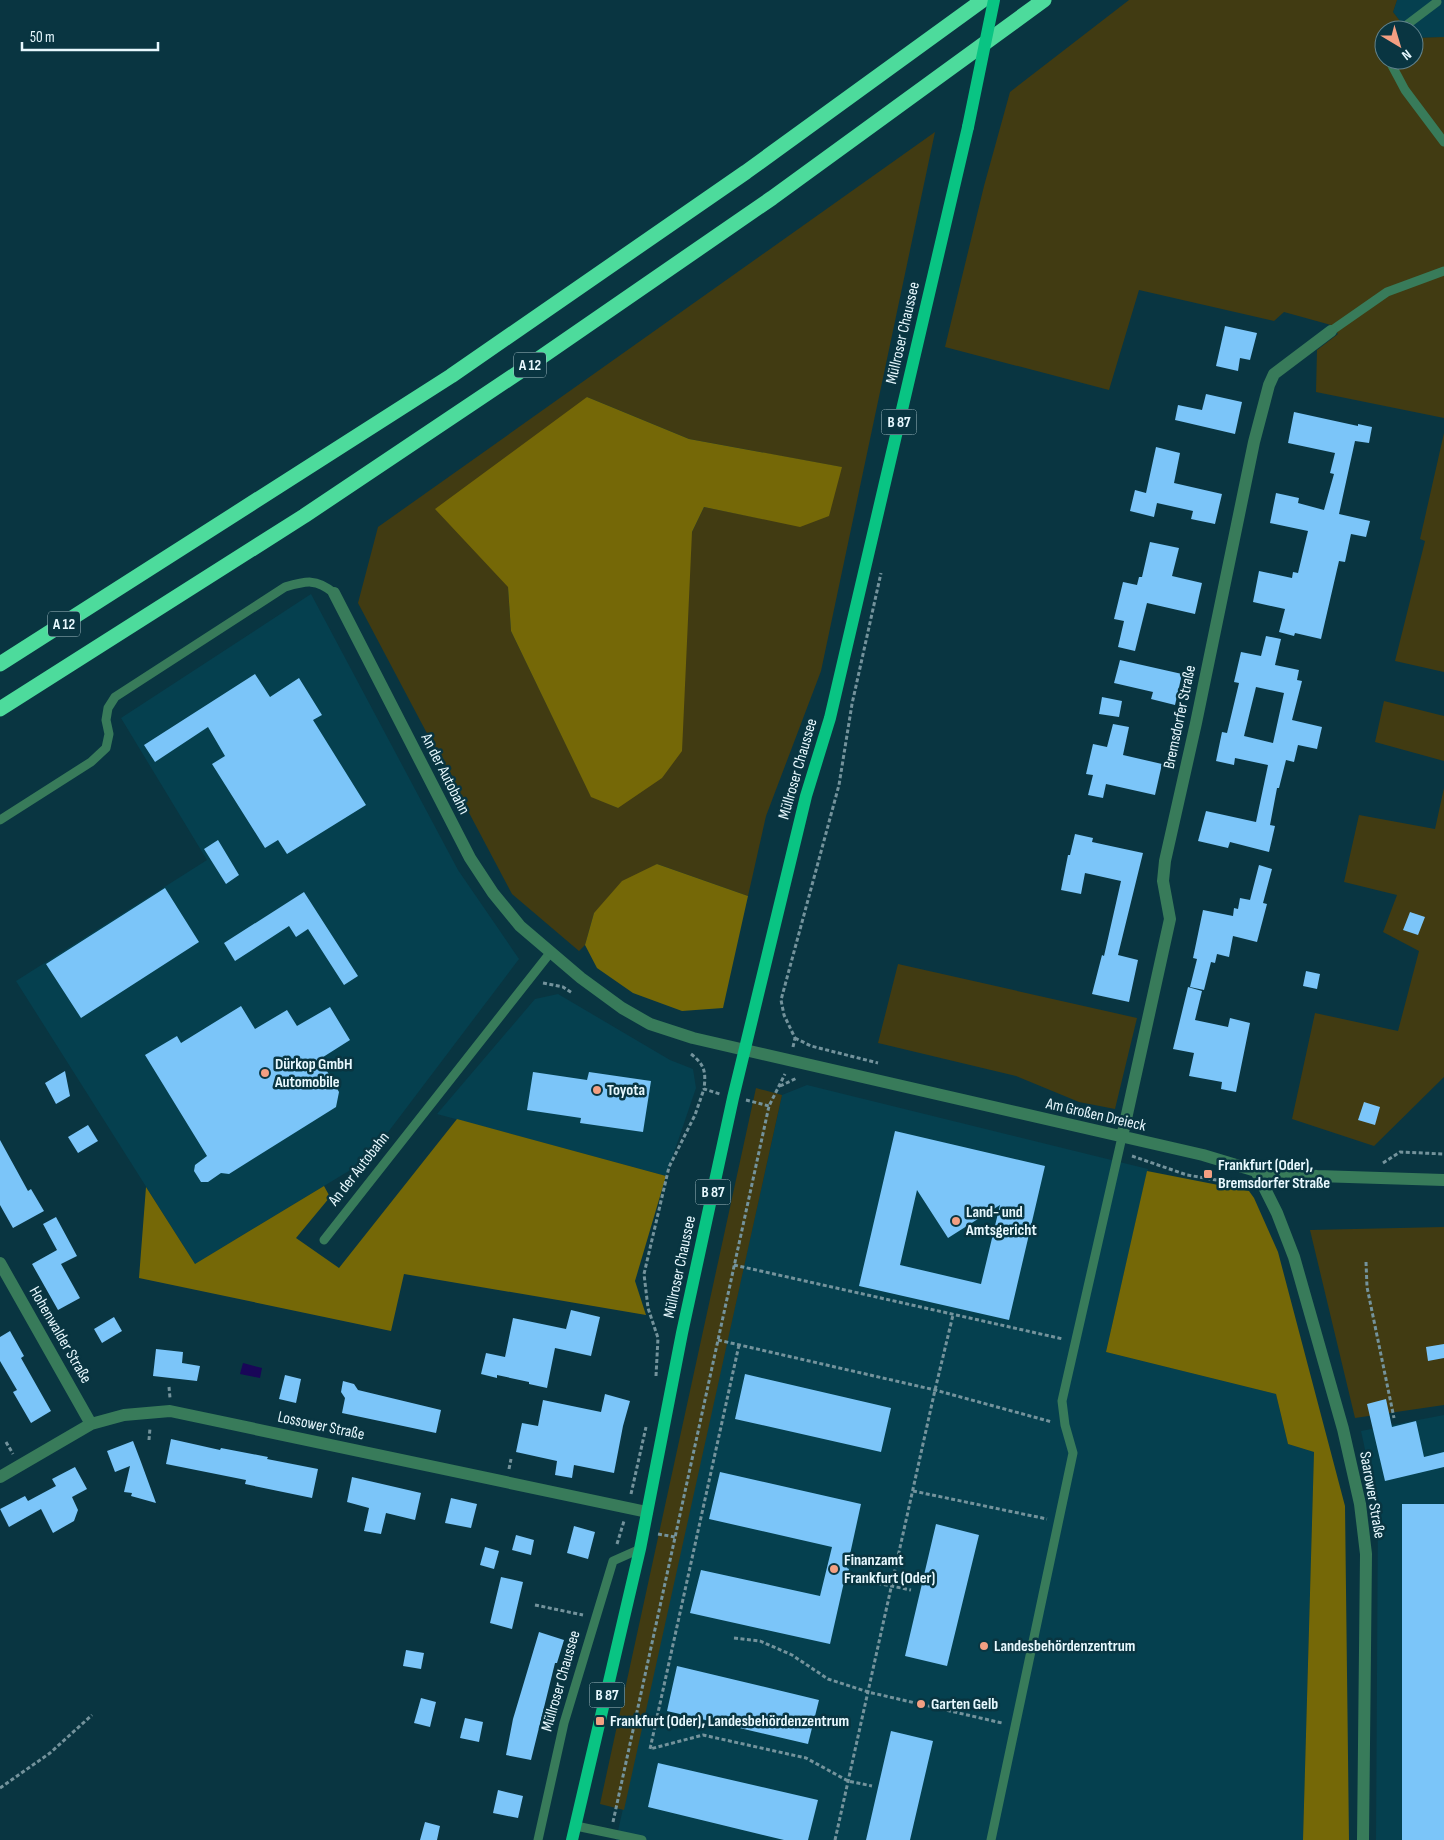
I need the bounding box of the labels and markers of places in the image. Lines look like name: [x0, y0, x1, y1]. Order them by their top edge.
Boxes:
place label: Dürkop GmbH Automobile: [274, 1055, 353, 1092]
marker: Dürkop GmbH Automobile: [259, 1067, 271, 1079]
place label: Toyota: [607, 1081, 645, 1100]
marker: Toyota: [591, 1084, 603, 1096]
place label: Frankfurt (Oder), Bremsdorfer Straße: [1218, 1156, 1330, 1193]
marker: Frankfurt (Oder), Bremsdorfer Straße: [1202, 1168, 1214, 1180]
place label: Land- und Amtsgericht: [965, 1203, 1037, 1240]
marker: Land- und Amtsgericht: [950, 1215, 962, 1227]
place label: Finanzamt Frankfurt (Oder): [844, 1551, 935, 1588]
marker: Finanzamt Frankfurt (Oder): [828, 1563, 840, 1575]
place label: Landesbehördenzentrum: [994, 1637, 1135, 1656]
marker: Landesbehördenzentrum: [978, 1640, 990, 1652]
place label: Garten Gelb: [931, 1695, 998, 1714]
marker: Garten Gelb: [915, 1698, 927, 1710]
place label: Frankfurt (Oder), Landesbehördenzentrum: [610, 1712, 849, 1731]
marker: Frankfurt (Oder), Landesbehördenzentrum: [594, 1715, 606, 1727]

